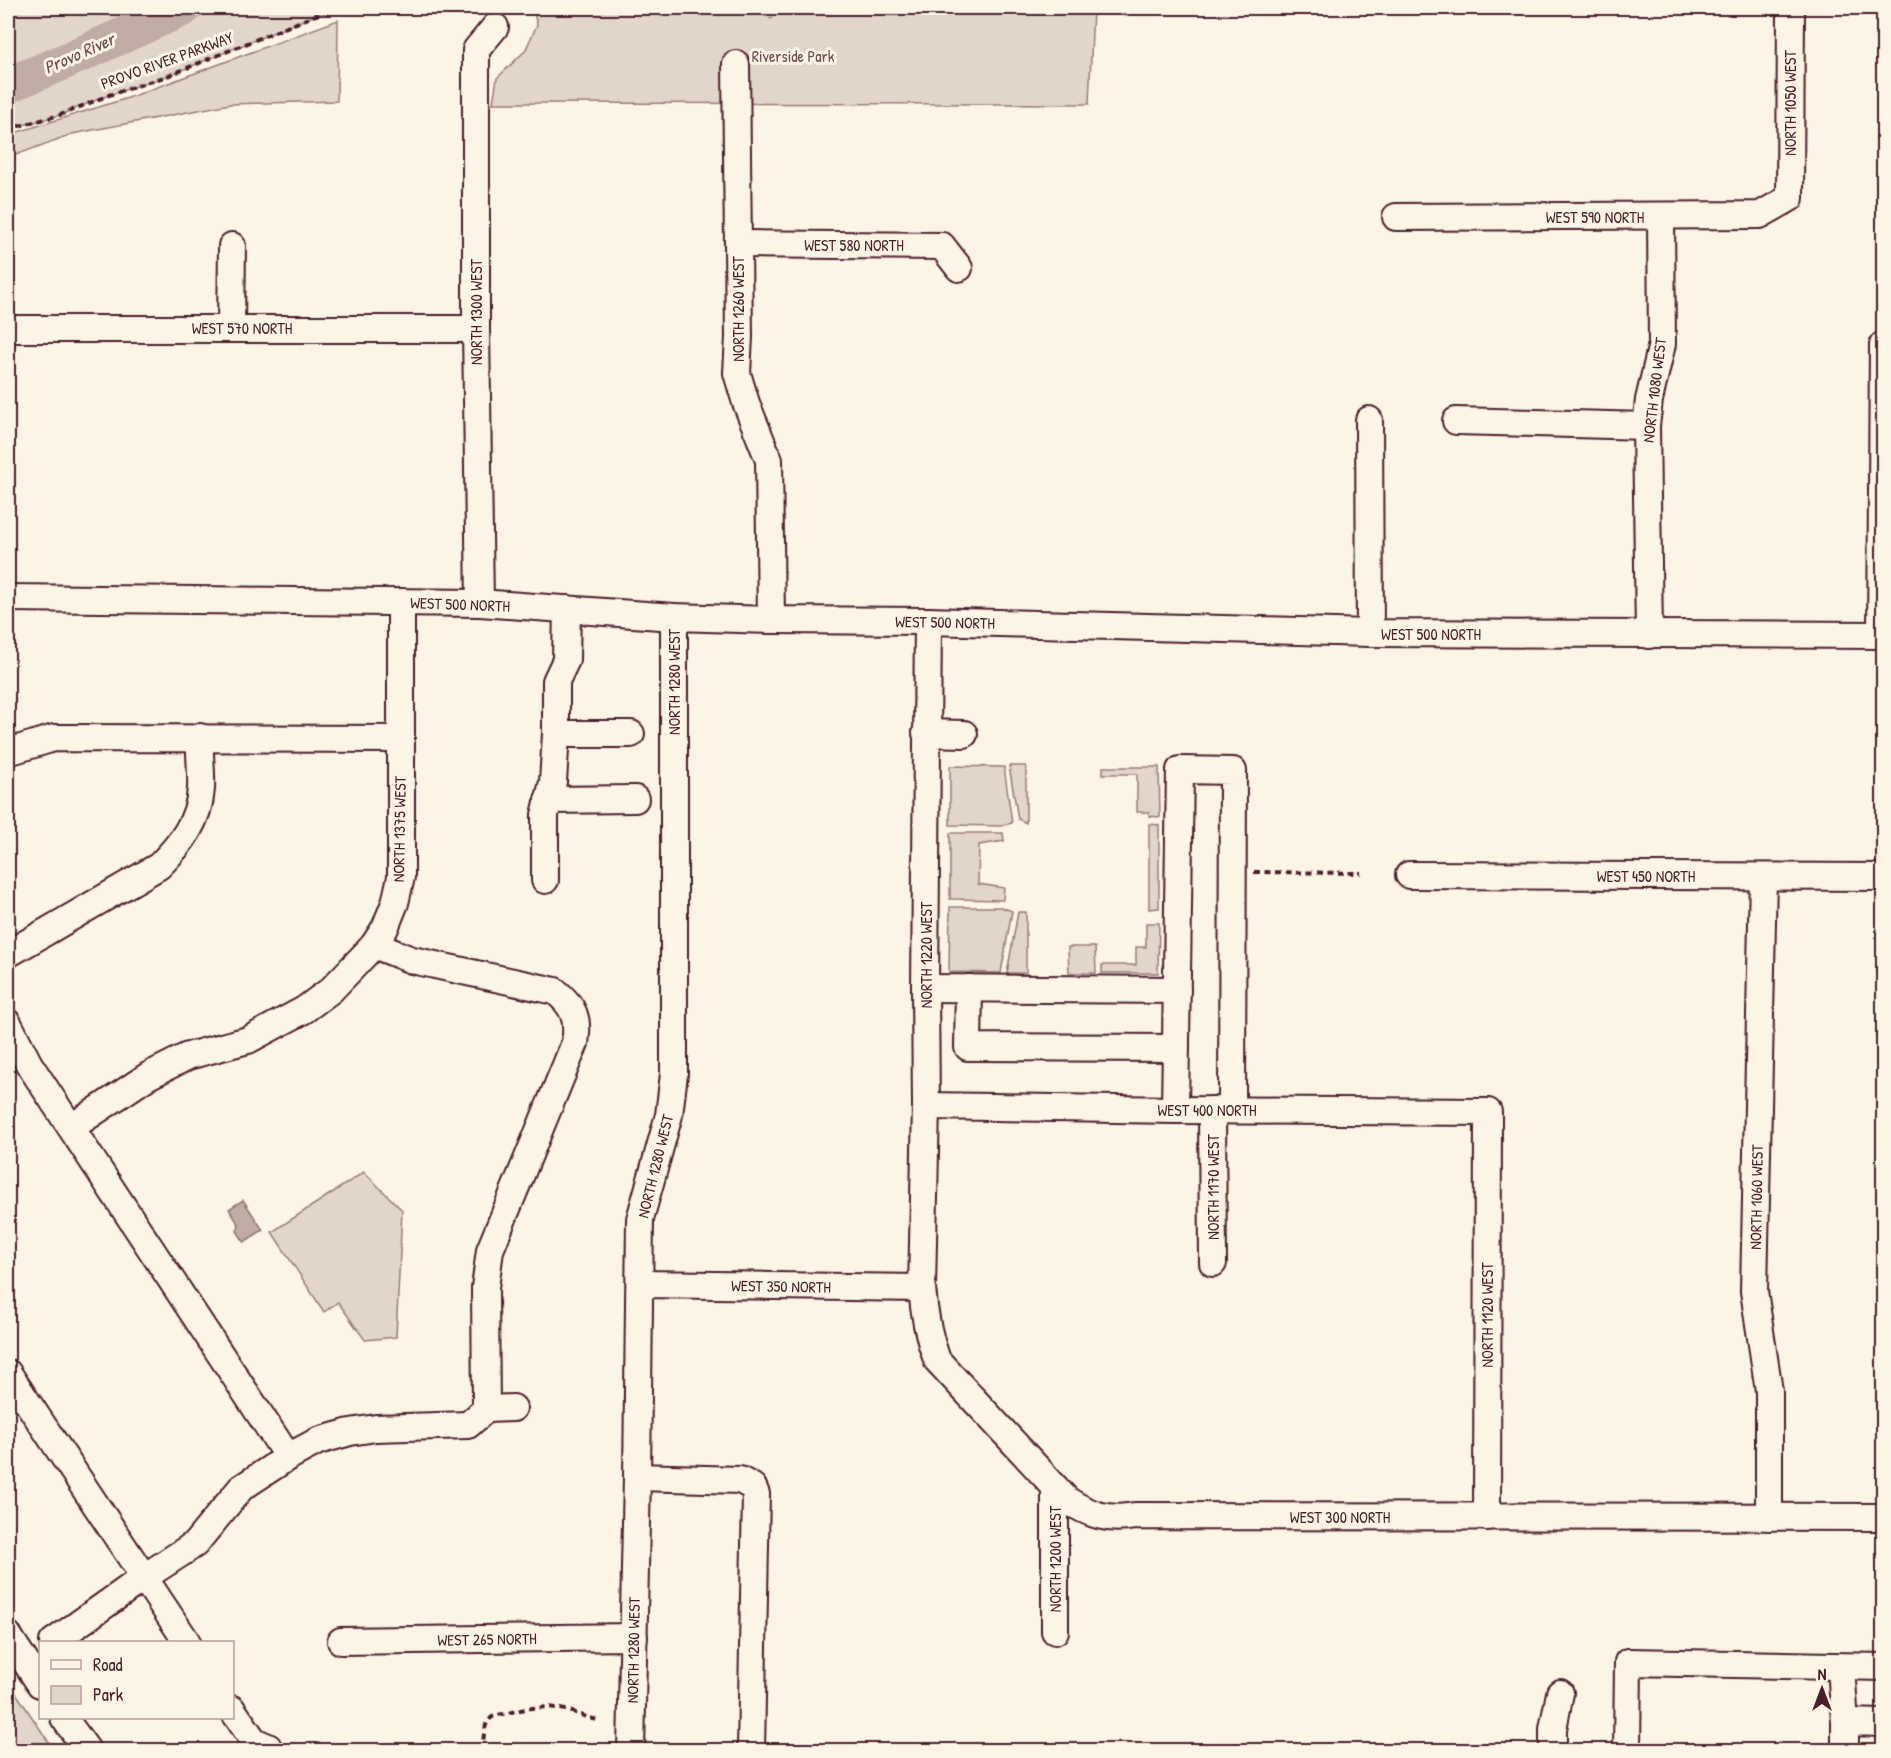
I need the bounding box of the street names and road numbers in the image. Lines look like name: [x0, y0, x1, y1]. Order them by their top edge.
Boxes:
street label: PROVO RIVER PARKWAY: [98, 26, 236, 94]
street label: NORTH 1050 WEST: [1779, 50, 1801, 156]
street label: WEST 590 NORTH: [1546, 206, 1644, 228]
street label: WEST 580 NORTH: [804, 234, 904, 256]
street label: NORTH 1260 WEST: [727, 256, 749, 362]
street label: NORTH 1300 WEST: [465, 258, 487, 365]
street label: WEST 570 NORTH: [192, 317, 292, 339]
street label: NORTH 1080 WEST: [1637, 336, 1671, 444]
street label: WEST 500 NORTH: [410, 591, 510, 617]
street label: WEST 500 NORTH: [895, 610, 995, 634]
street label: WEST 500 NORTH: [1381, 623, 1481, 645]
street label: NORTH 1280 WEST: [663, 628, 685, 735]
street label: NORTH 1375 WEST: [387, 775, 411, 882]
street label: WEST 450 NORTH: [1597, 865, 1695, 887]
street label: NORTH 1220 WEST: [915, 901, 937, 1008]
street label: WEST 400 NORTH: [1157, 1099, 1257, 1121]
street label: NORTH 1280 WEST: [631, 1111, 679, 1220]
street label: NORTH 1170 WEST: [1202, 1134, 1224, 1240]
street label: NORTH 1060 WEST: [1744, 1144, 1768, 1250]
street label: NORTH 1120 WEST: [1476, 1262, 1498, 1368]
street label: WEST 350 NORTH: [731, 1274, 831, 1298]
street label: NORTH 1200 WEST: [1044, 1505, 1066, 1612]
street label: WEST 300 NORTH: [1290, 1506, 1390, 1528]
street label: NORTH 1280 WEST: [621, 1596, 645, 1703]
street label: WEST 265 NORTH: [437, 1627, 537, 1651]

